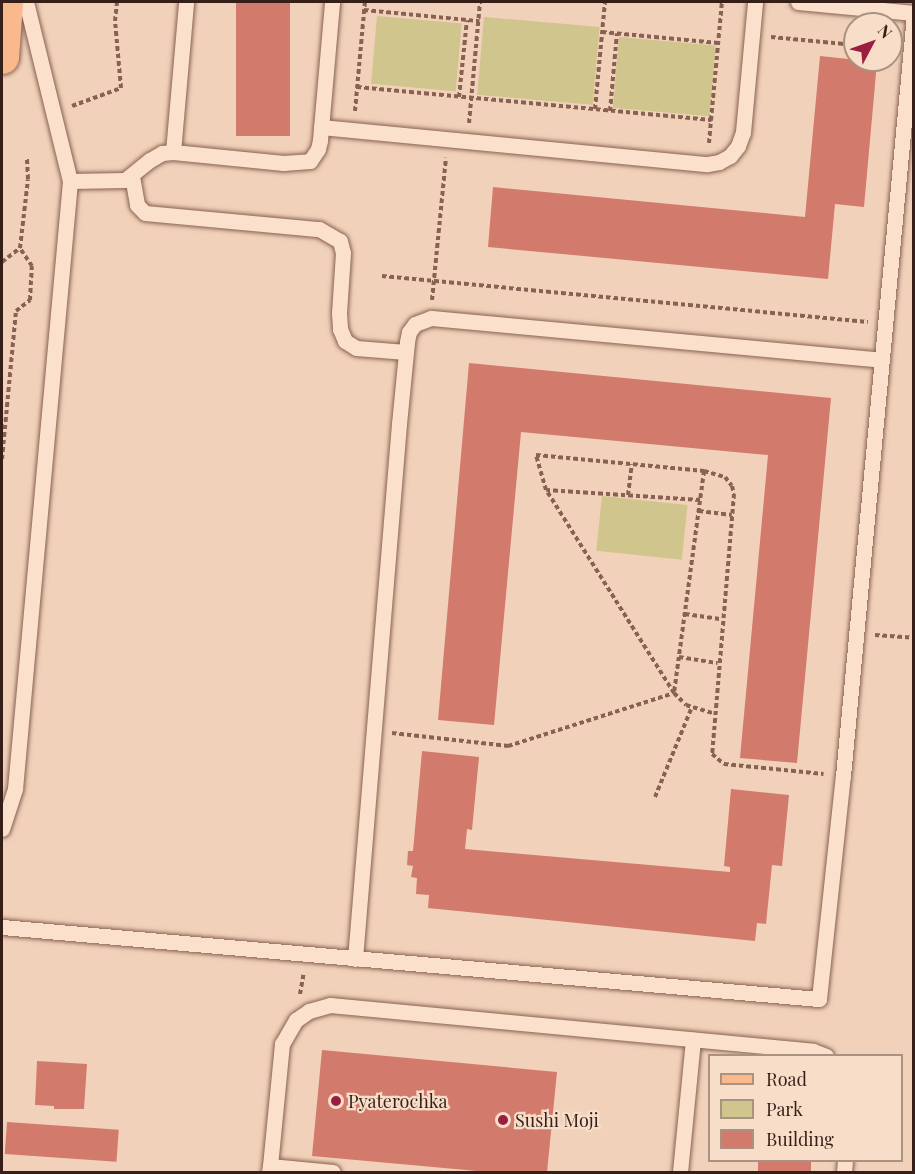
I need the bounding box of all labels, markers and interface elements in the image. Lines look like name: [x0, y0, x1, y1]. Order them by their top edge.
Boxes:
north arrow: [843, 12, 903, 72]
text: N: [874, 20, 897, 42]
legend: [708, 1054, 903, 1162]
text: Road: [766, 1067, 807, 1091]
place label: Pyaterochka: [348, 1090, 447, 1112]
marker: Pyaterochka: [329, 1094, 343, 1108]
text: Park: [766, 1097, 803, 1121]
place label: Sushi Moji: [515, 1109, 599, 1131]
marker: Sushi Moji: [496, 1113, 510, 1127]
text: Building: [766, 1127, 834, 1151]

